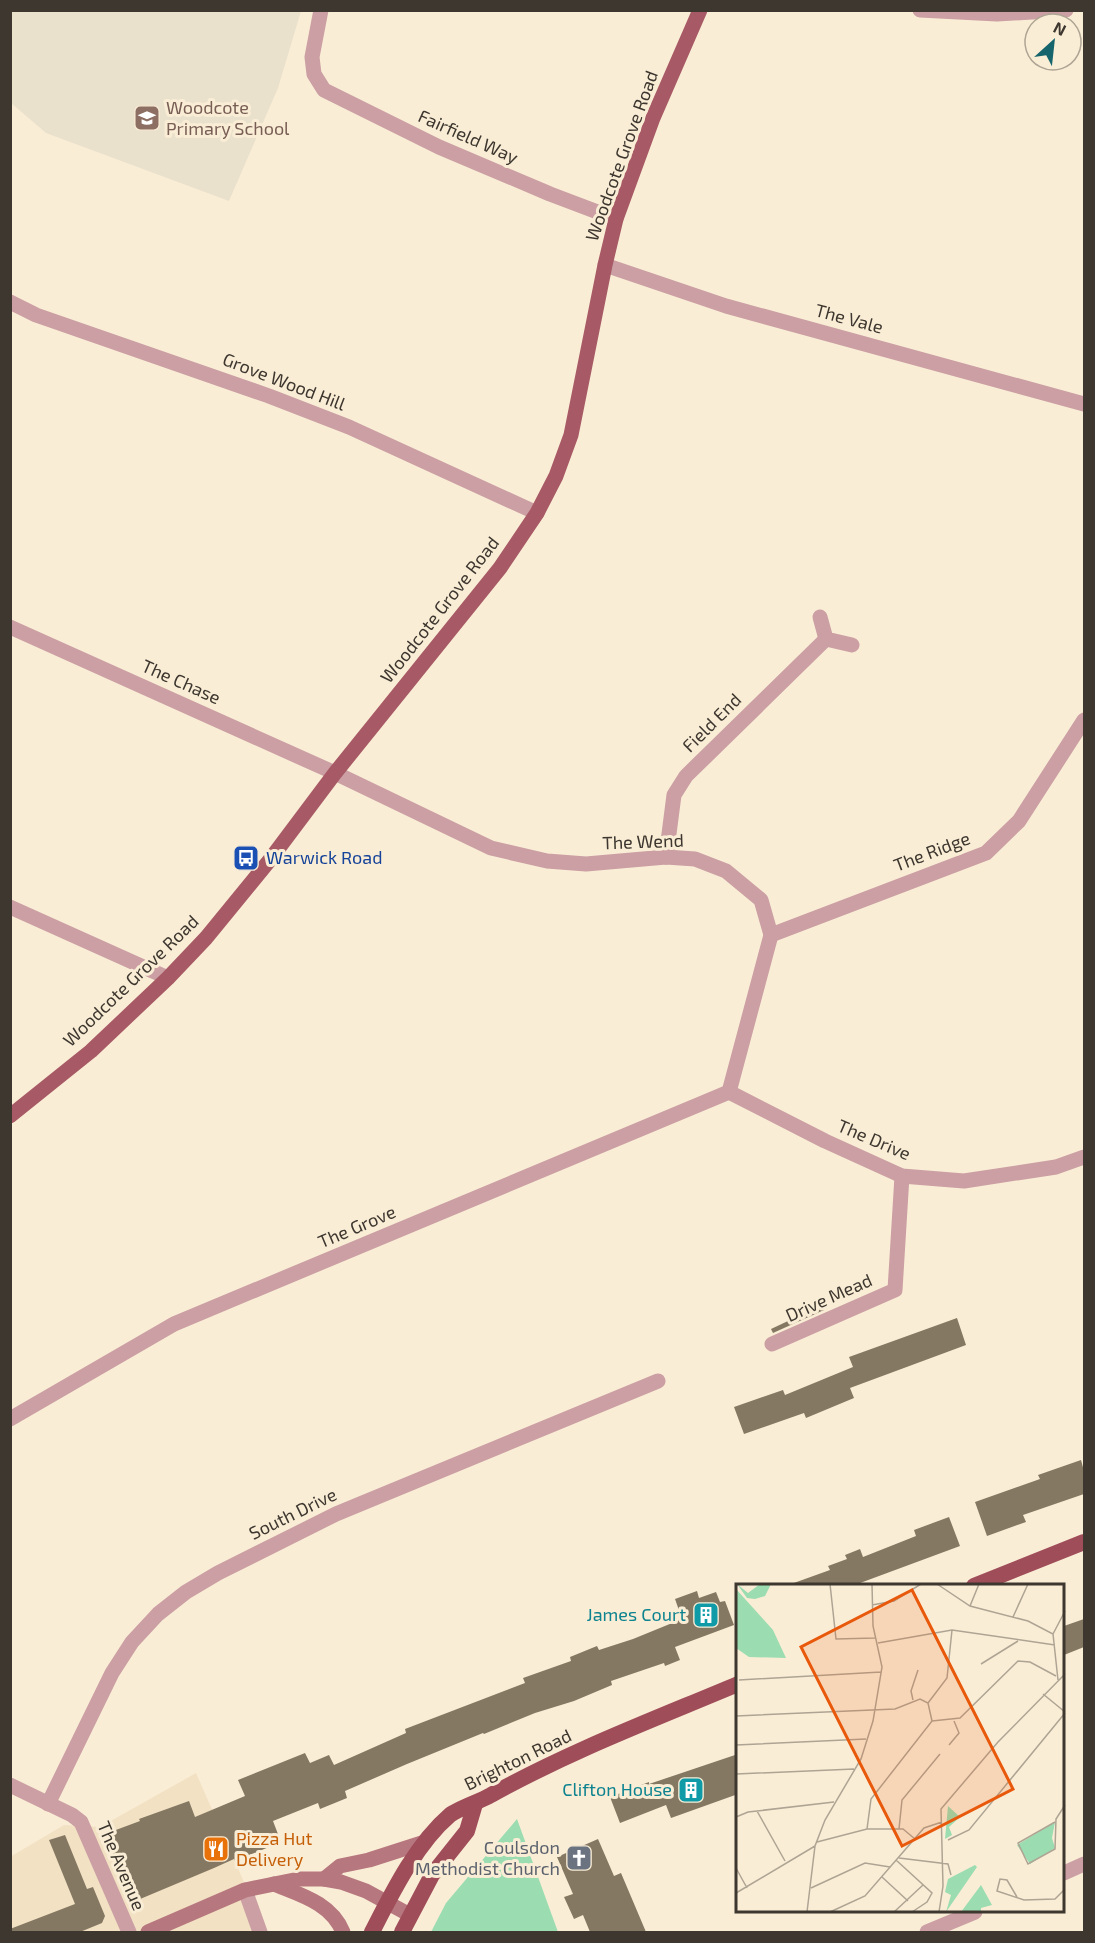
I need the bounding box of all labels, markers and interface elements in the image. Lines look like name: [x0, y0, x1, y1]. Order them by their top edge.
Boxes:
north arrow: [1023, 12, 1083, 72]
text: N: [1051, 17, 1070, 39]
street label: Woodcote Grove Road: [580, 67, 662, 244]
place label: Woodcote Primary School: [166, 96, 290, 139]
school or university icon: Woodcote Primary School: [132, 103, 162, 133]
street label: Fairfield Way: [415, 104, 522, 168]
street label: The Vale: [813, 298, 886, 338]
street label: Grove Wood Hill: [220, 348, 350, 415]
street label: Woodcote Grove Road: [375, 532, 503, 687]
street label: The Chase: [139, 654, 224, 708]
street label: Field End: [677, 688, 745, 756]
street label: The Ridge: [890, 826, 973, 876]
street label: The Wend: [602, 829, 684, 853]
bus stop icon: Warwick Road: [231, 843, 261, 873]
place label: Warwick Road: [266, 846, 383, 868]
street label: Woodcote Grove Road: [58, 910, 203, 1051]
street label: The Drive: [835, 1114, 914, 1164]
street label: The Grove: [315, 1200, 399, 1252]
street label: Drive Mead: [782, 1268, 875, 1326]
street label: South Drive: [245, 1482, 340, 1544]
inset map: [736, 1584, 1065, 1913]
building icon: James Court: [691, 1600, 721, 1630]
place label: James Court: [587, 1603, 686, 1625]
street label: Brighton Road: [460, 1724, 575, 1794]
building icon: Clifton House: [676, 1775, 706, 1805]
place label: Clifton House: [562, 1778, 672, 1800]
street label: The Avenue: [93, 1818, 151, 1913]
place label: Pizza Hut Delivery: [236, 1827, 313, 1870]
restaurant icon: Pizza Hut Delivery: [201, 1834, 231, 1864]
place label: Coulsdon Methodist Church: [415, 1836, 560, 1879]
church icon: Coulsdon Methodist Church: [564, 1843, 594, 1873]

